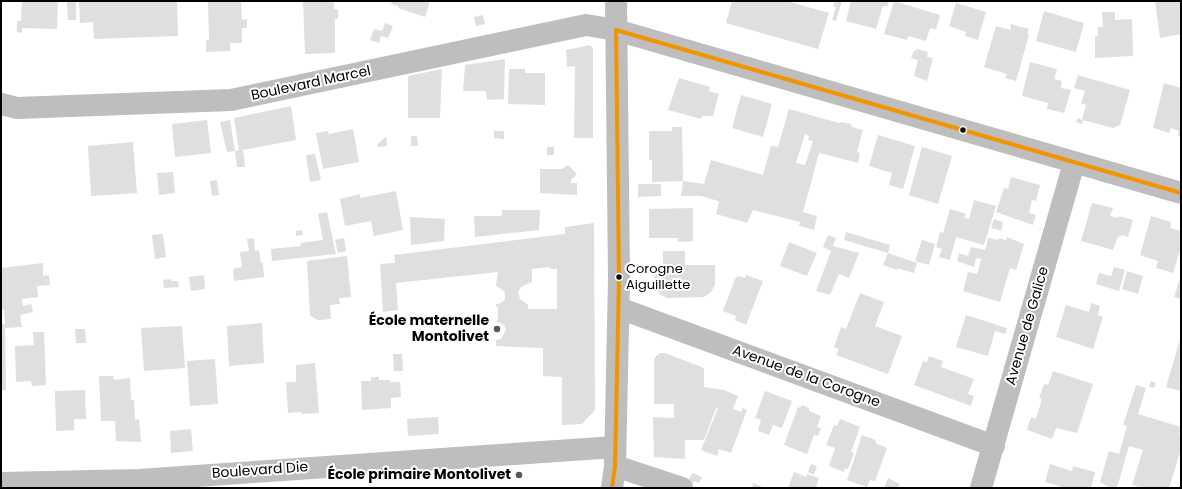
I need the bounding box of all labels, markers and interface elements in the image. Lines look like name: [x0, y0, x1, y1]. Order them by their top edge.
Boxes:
street label: Boulevard Marcel: [250, 63, 372, 105]
unlabelled marker: [958, 125, 968, 135]
place label: Corogne Aiguillette: [626, 262, 690, 293]
street label: Avenue de Galice: [1003, 265, 1053, 387]
marker: Corogne Aiguillette: [614, 272, 624, 282]
place label: École maternelle Montolivet: [369, 313, 489, 346]
marker: École maternelle Montolivet: [492, 324, 502, 334]
street label: Avenue de la Corogne: [730, 342, 882, 412]
street label: Boulevard Die: [211, 459, 309, 483]
place label: École primaire Montolivet: [328, 467, 511, 483]
marker: École primaire Montolivet: [514, 470, 524, 480]

